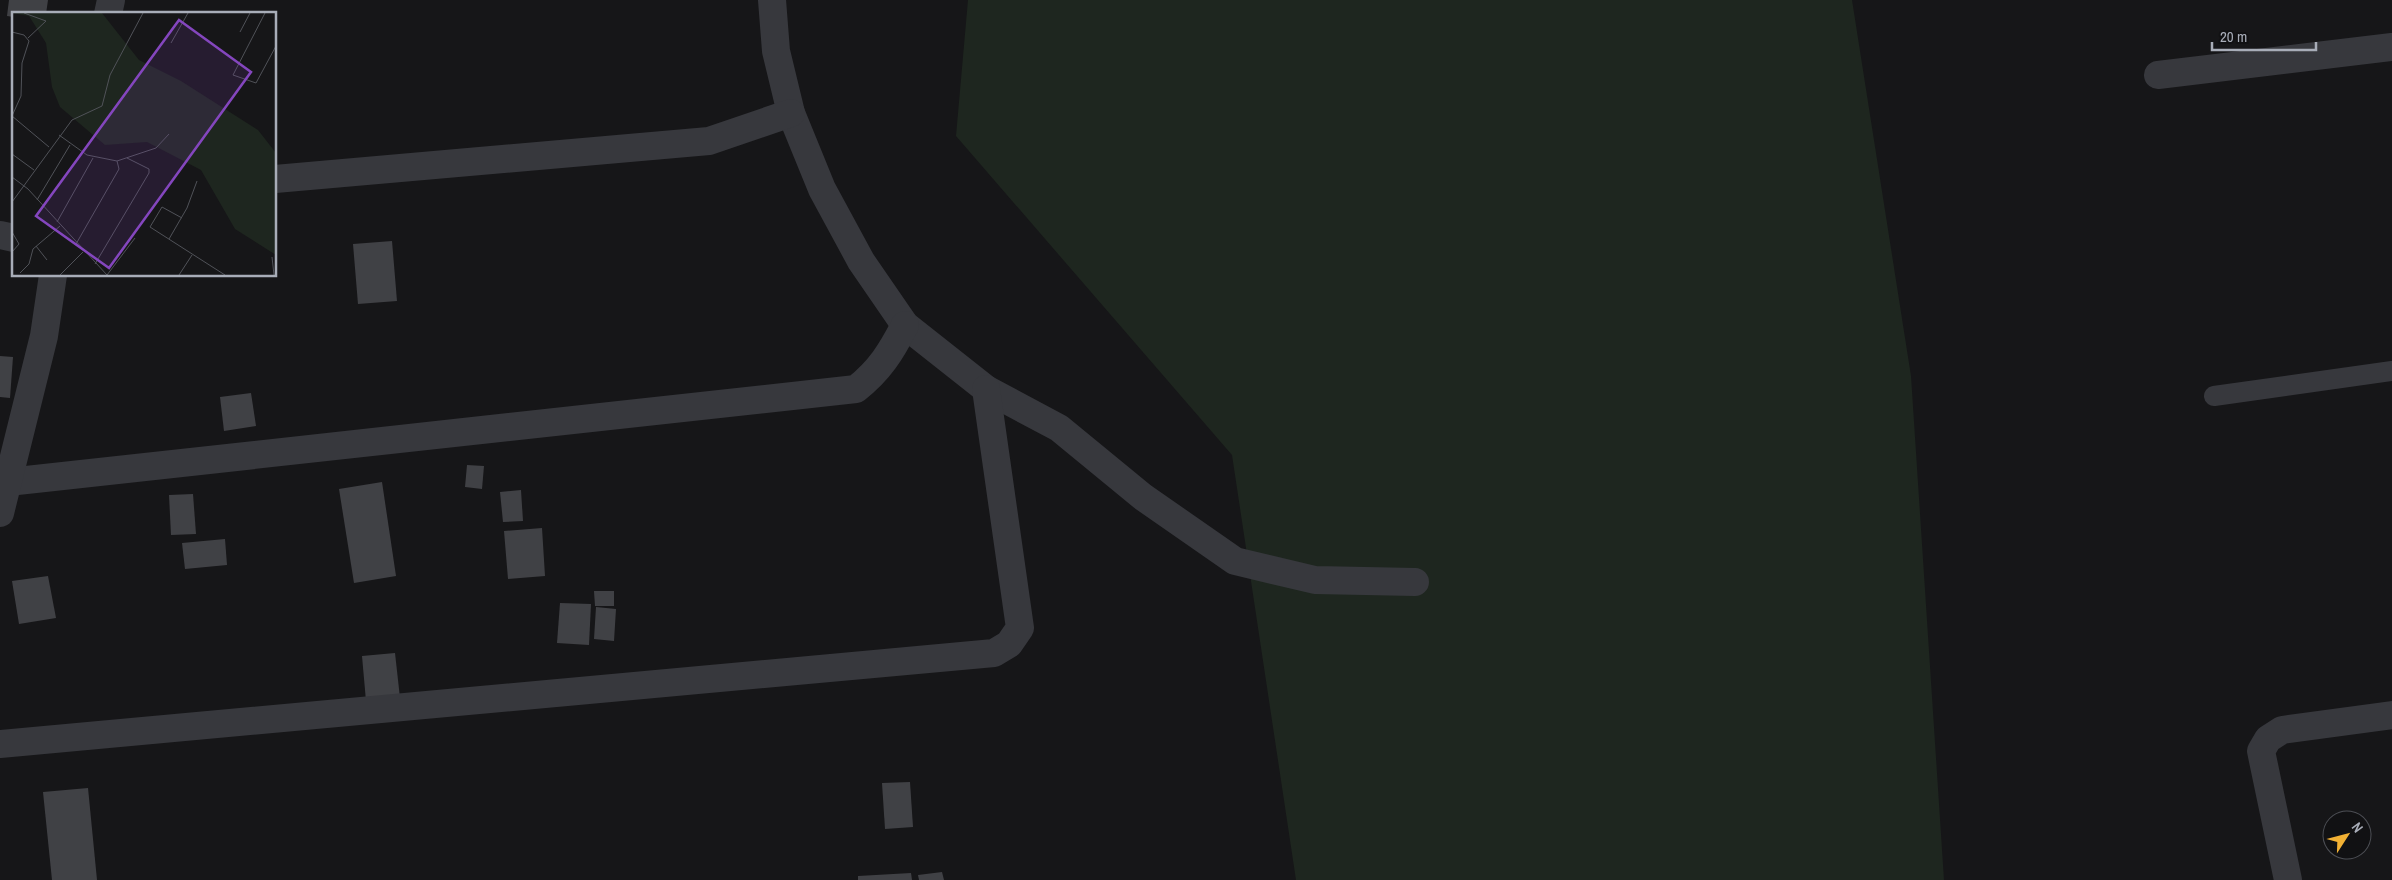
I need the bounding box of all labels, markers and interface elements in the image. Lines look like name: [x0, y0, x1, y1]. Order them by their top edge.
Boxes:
inset map: [12, 12, 276, 276]
scale bar: [2212, 20, 2316, 52]
text: 20 m: [2220, 26, 2247, 47]
north arrow: [2322, 810, 2372, 860]
text: N: [2348, 819, 2367, 836]

